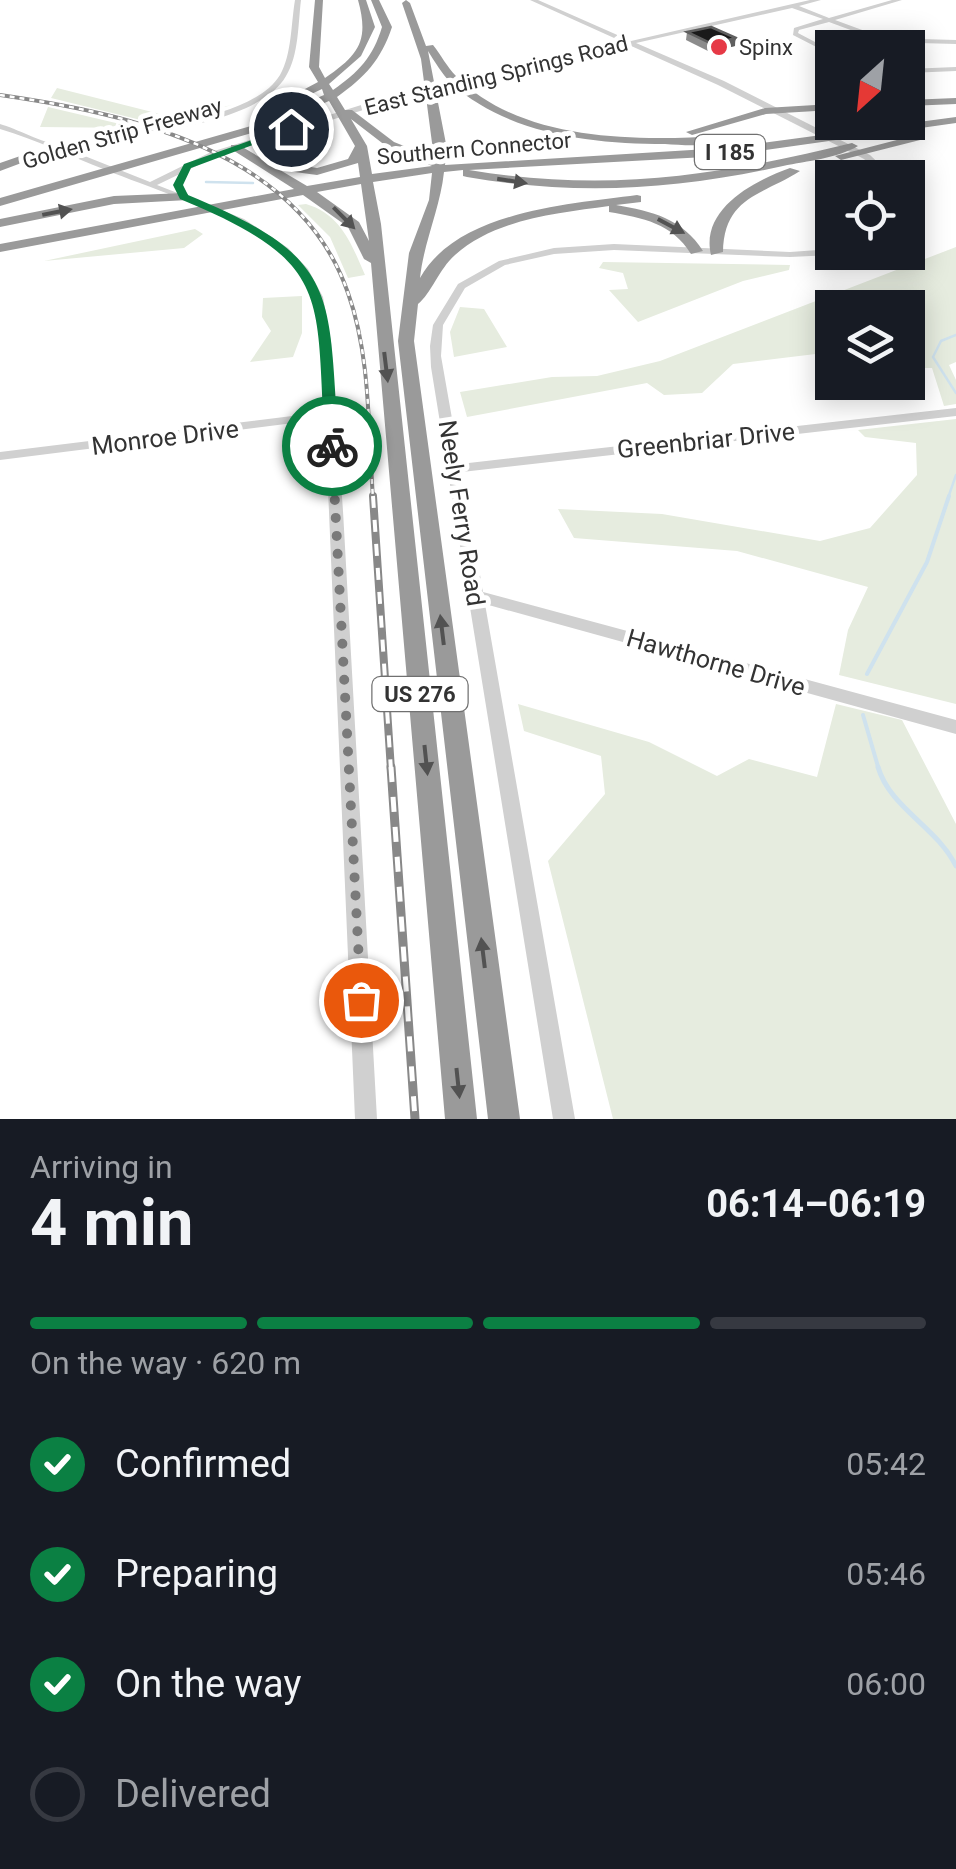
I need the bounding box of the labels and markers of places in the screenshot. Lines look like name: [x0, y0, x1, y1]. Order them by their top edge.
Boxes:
place label: Spinx: [739, 35, 793, 60]
marker: Spinx: [708, 36, 730, 58]
pin: [249, 87, 334, 172]
pin: [319, 958, 404, 1043]

